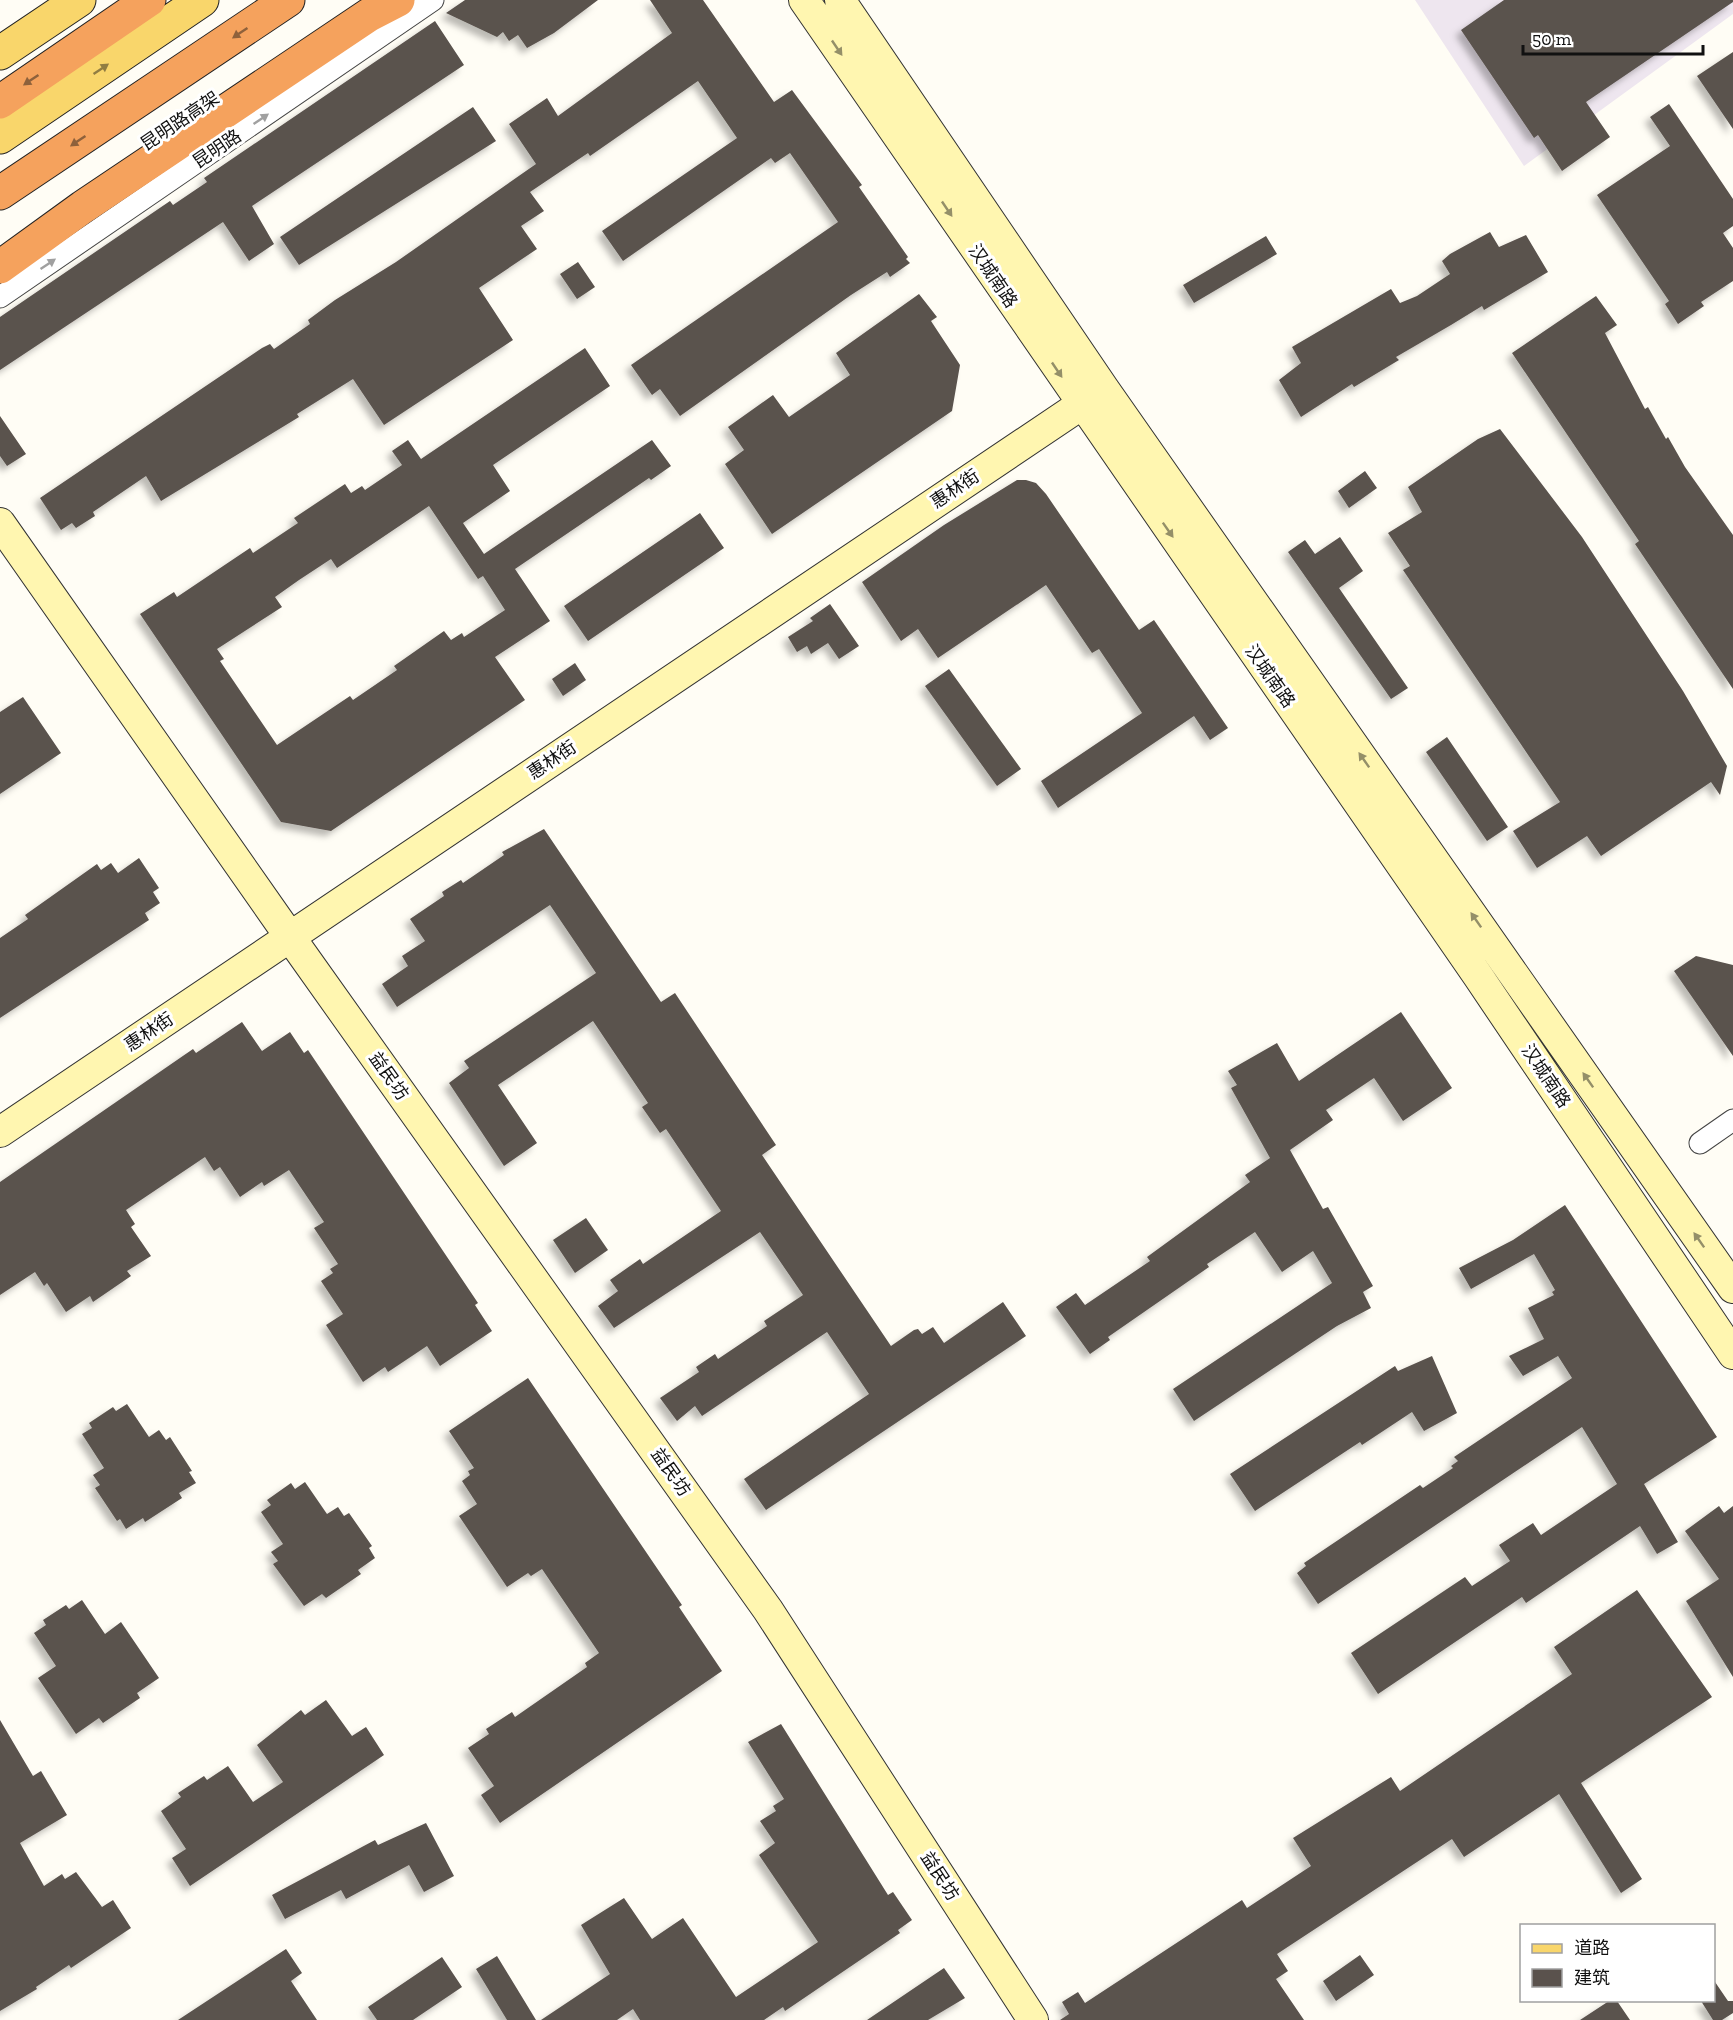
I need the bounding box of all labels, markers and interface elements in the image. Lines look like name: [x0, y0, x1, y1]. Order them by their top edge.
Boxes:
scale bar: [1523, 18, 1703, 56]
one-way arrow: [231, 27, 248, 38]
text: 50 m: [1532, 28, 1572, 50]
one-way arrow: [831, 40, 843, 56]
one-way arrow: [92, 63, 109, 74]
one-way arrow: [24, 74, 40, 86]
street label: 昆明路高架: [137, 87, 223, 155]
one-way arrow: [253, 113, 269, 125]
street label: 昆明路: [189, 125, 245, 173]
one-way arrow: [70, 135, 86, 147]
one-way arrow: [941, 201, 952, 217]
street label: 汉城南路: [964, 240, 1022, 312]
one-way arrow: [40, 258, 56, 270]
one-way arrow: [1051, 362, 1062, 378]
street label: 惠林街: [926, 465, 984, 513]
one-way arrow: [1162, 522, 1174, 538]
street label: 汉城南路: [1240, 640, 1300, 712]
street label: 惠林街: [523, 736, 581, 784]
one-way arrow: [1358, 753, 1370, 769]
one-way arrow: [1470, 913, 1482, 929]
street label: 惠林街: [120, 1008, 178, 1056]
street label: 汉城南路: [1517, 1040, 1575, 1112]
street label: 益民坊: [365, 1048, 413, 1104]
one-way arrow: [1583, 1072, 1594, 1088]
one-way arrow: [1694, 1232, 1706, 1248]
street label: 益民坊: [647, 1444, 695, 1500]
street label: 益民坊: [916, 1847, 964, 1905]
legend: [1520, 1924, 1715, 2002]
text: 道路: [1574, 1937, 1610, 1959]
text: 建筑: [1574, 1967, 1610, 1989]

